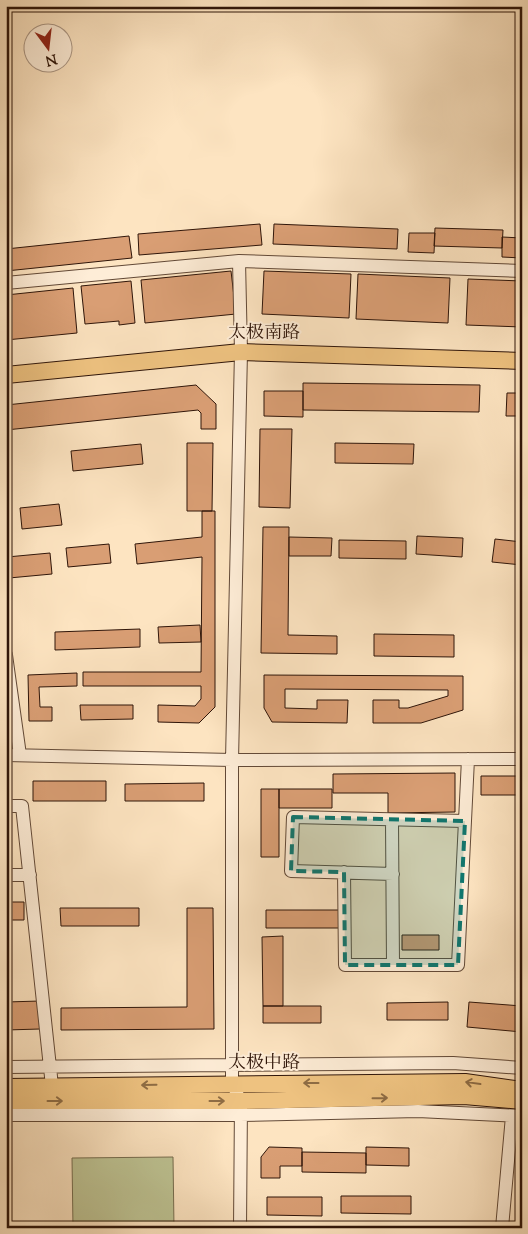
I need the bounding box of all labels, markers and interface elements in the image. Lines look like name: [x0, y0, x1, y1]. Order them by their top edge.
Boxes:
north arrow: [22, 22, 72, 72]
text: N: [43, 48, 59, 70]
street label: 太极南路: [228, 321, 300, 347]
street label: 太极中路: [228, 1051, 300, 1077]
one-way arrow: [466, 1078, 482, 1088]
one-way arrow: [303, 1079, 319, 1088]
one-way arrow: [141, 1080, 157, 1090]
one-way arrow: [372, 1093, 388, 1102]
one-way arrow: [46, 1096, 63, 1106]
one-way arrow: [209, 1096, 225, 1106]

